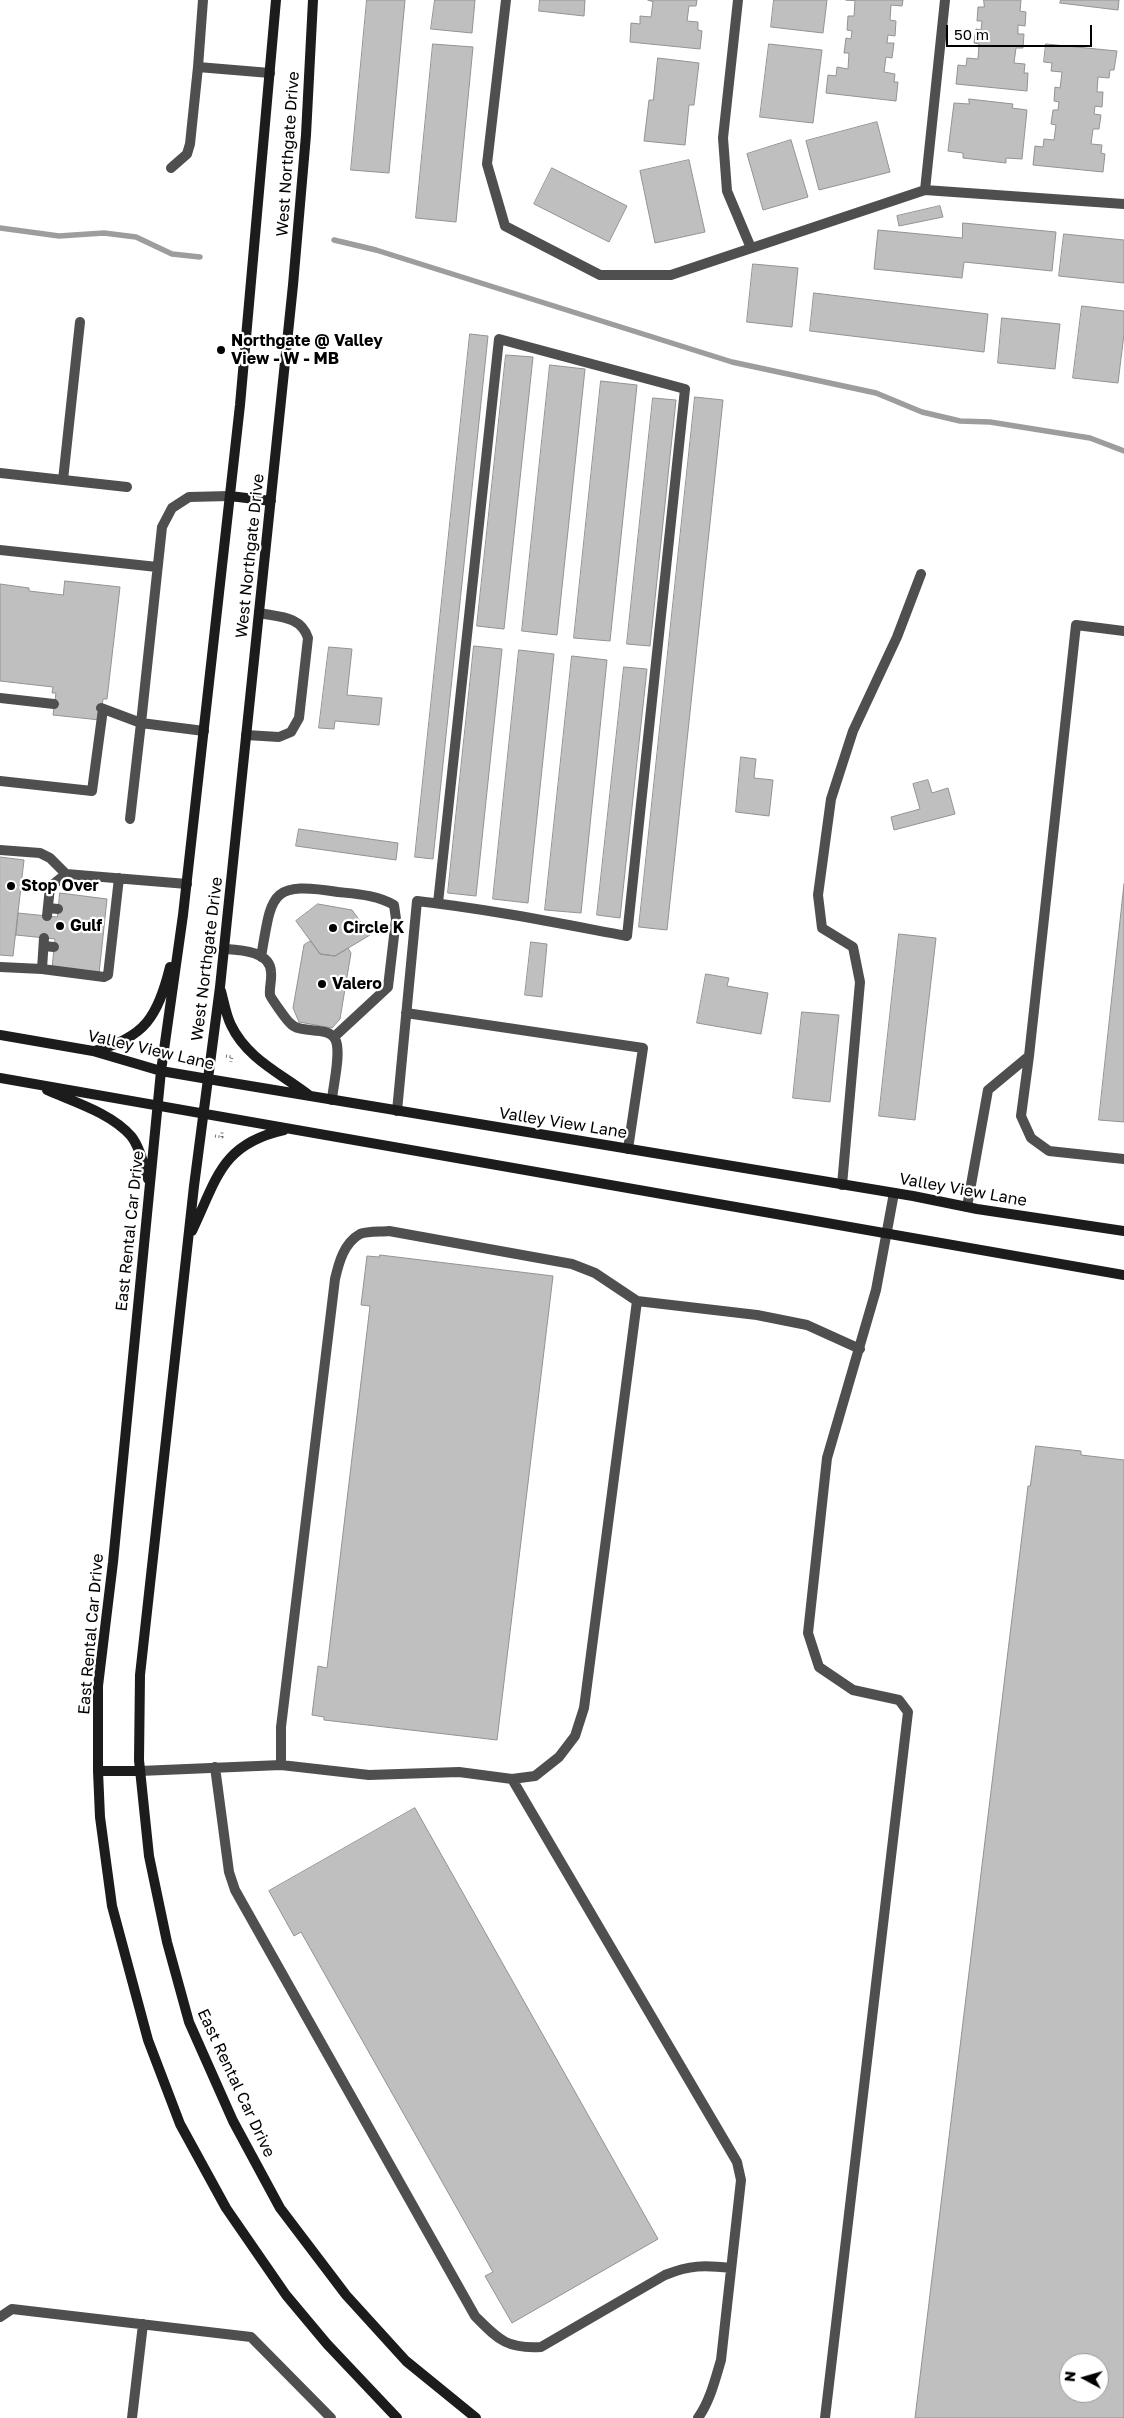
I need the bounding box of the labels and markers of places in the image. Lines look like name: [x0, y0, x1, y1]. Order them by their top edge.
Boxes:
place label: Northgate @ Valley View - W - MB: [231, 331, 383, 369]
marker: Northgate @ Valley View - W - MB: [215, 344, 227, 356]
place label: Stop Over: [21, 876, 99, 896]
marker: Stop Over: [5, 880, 17, 892]
place label: Gulf: [70, 916, 102, 936]
place label: Circle K: [343, 918, 404, 938]
marker: Gulf: [54, 920, 66, 932]
marker: Circle K: [327, 922, 339, 934]
place label: Valero: [332, 974, 382, 994]
marker: Valero: [316, 978, 328, 990]

